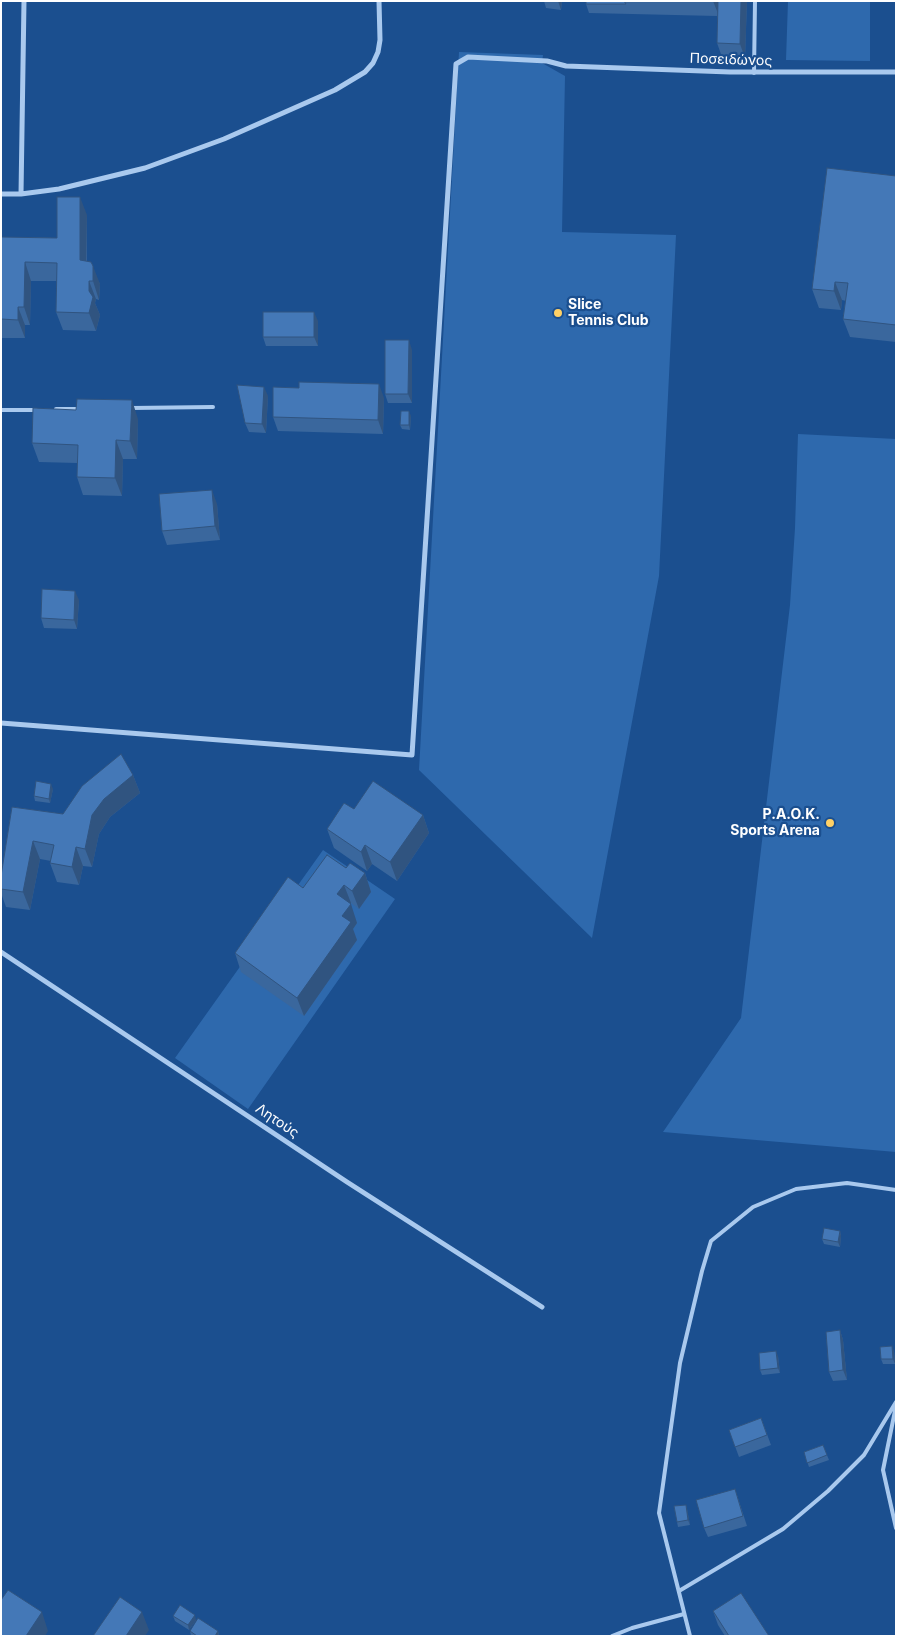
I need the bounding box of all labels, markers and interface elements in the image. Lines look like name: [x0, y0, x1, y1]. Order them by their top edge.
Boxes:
street label: Ποσειδώνος: [689, 50, 773, 70]
place label: Slice Tennis Club: [568, 297, 649, 330]
marker: Slice Tennis Club: [552, 307, 564, 319]
place label: P.A.O.K. Sports Arena: [730, 807, 820, 840]
marker: P.A.O.K. Sports Arena: [824, 817, 836, 829]
street label: Λητούς: [252, 1100, 302, 1142]

